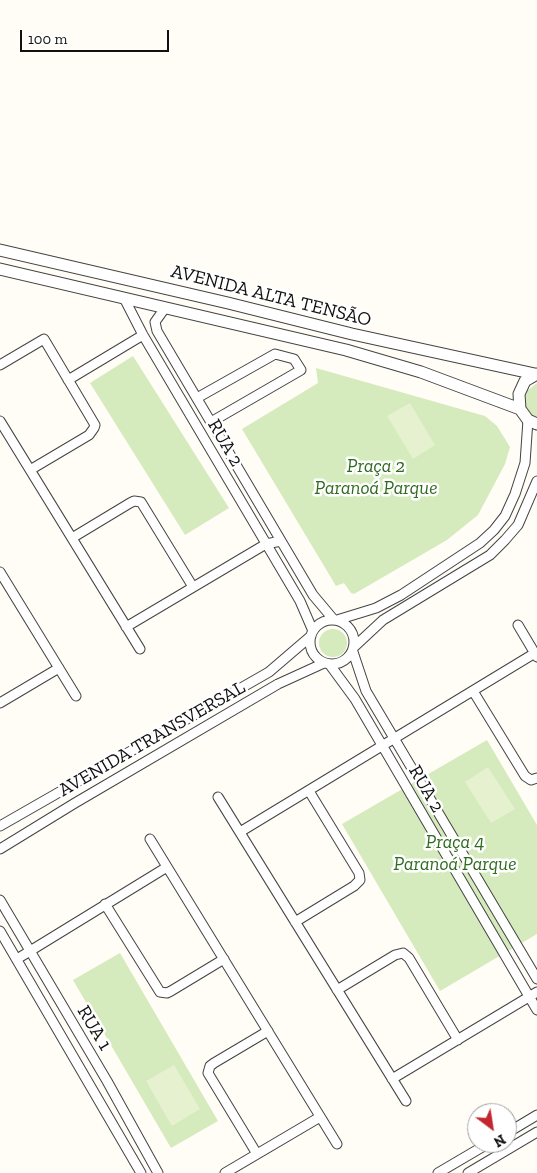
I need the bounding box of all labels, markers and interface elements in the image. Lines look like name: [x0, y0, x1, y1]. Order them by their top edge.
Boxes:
scale bar: [22, 20, 171, 52]
text: 100 m: [28, 30, 67, 48]
street label: AVENIDA ALTA TENSÃO: [169, 260, 373, 332]
street label: RUA 2: [202, 415, 248, 471]
park label: Praça 2 Paranoá Parque: [315, 456, 437, 500]
street label: AVENIDA TRANSVERSAL: [55, 676, 249, 802]
street label: RUA 2: [403, 761, 449, 817]
park label: Praça 4 Paranoá Parque: [394, 832, 516, 876]
street label: RUA 1: [72, 1001, 116, 1055]
north arrow: [467, 1103, 517, 1153]
text: N: [491, 1130, 508, 1150]

